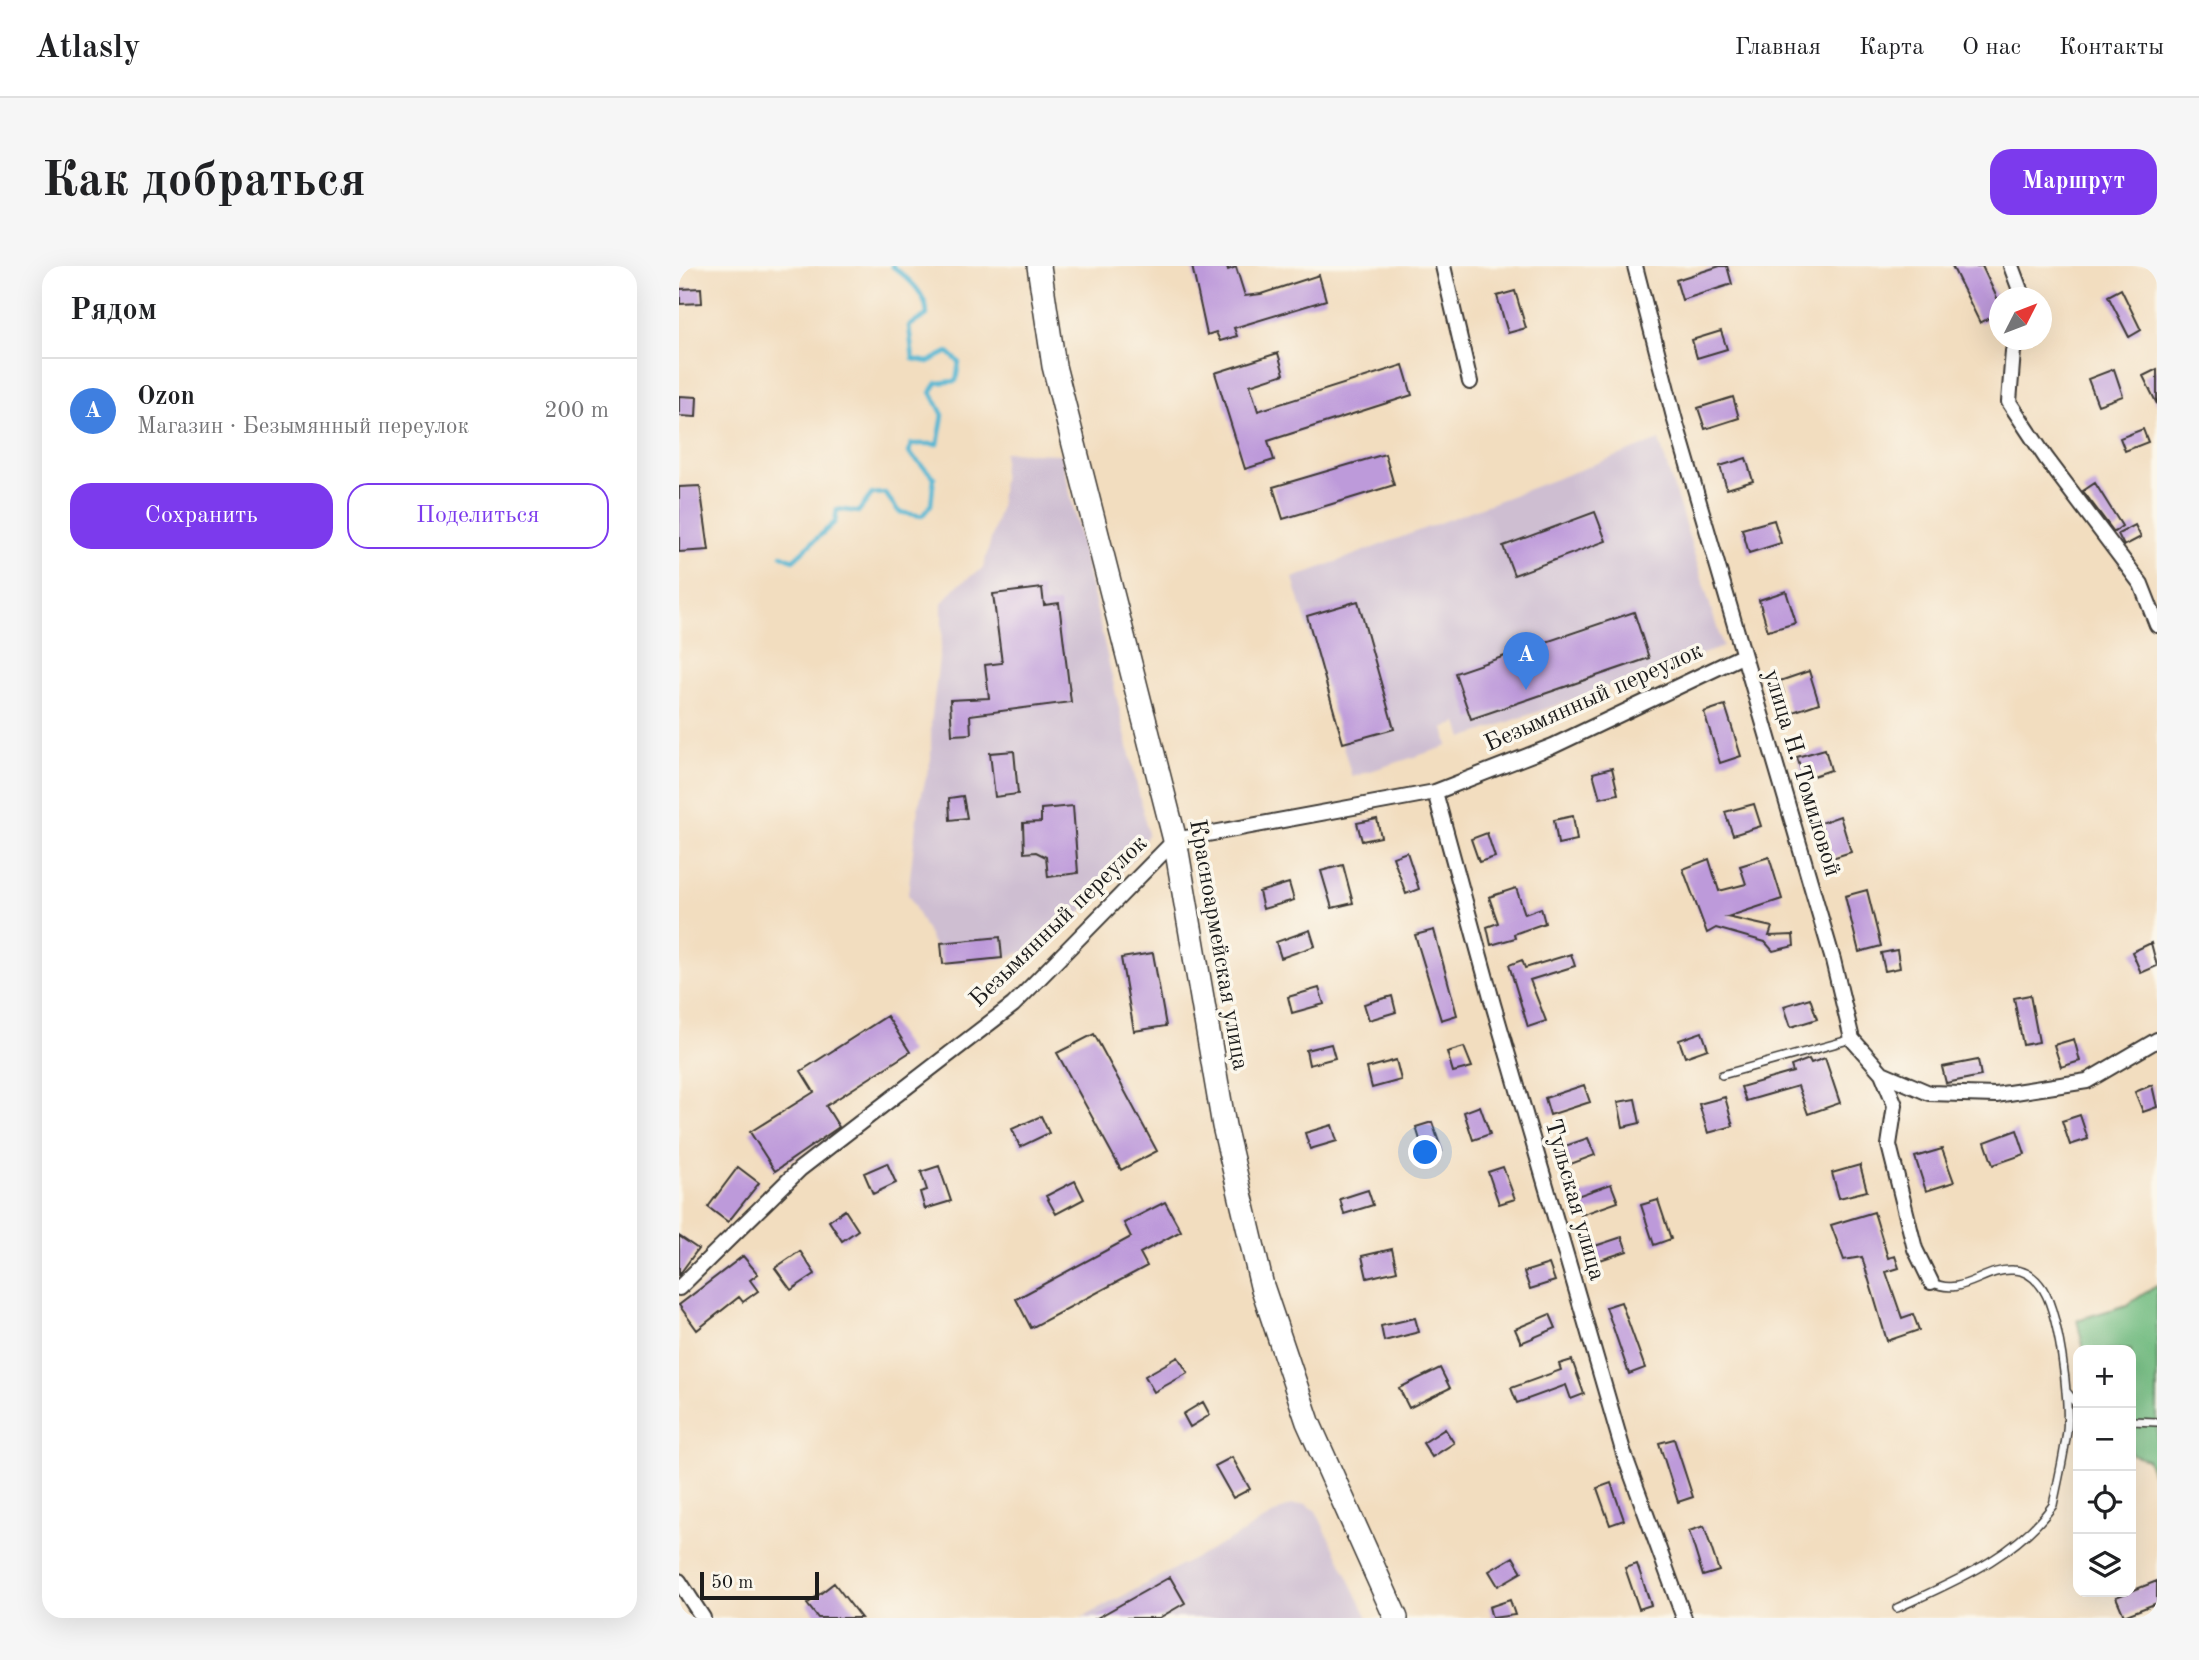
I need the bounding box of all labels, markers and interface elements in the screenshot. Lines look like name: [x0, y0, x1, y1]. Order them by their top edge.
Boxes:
text: Atlasly: [35, 32, 140, 65]
text: Главная: [1735, 36, 1821, 60]
text: Карта: [1859, 36, 1924, 60]
text: О нас: [1962, 36, 2021, 60]
text: Контакты: [2059, 36, 2164, 60]
button: Маршрут: [1990, 149, 2157, 215]
text: Как добраться: [42, 158, 366, 207]
north arrow: [1989, 287, 2052, 350]
text: Рядом: [70, 296, 157, 326]
text: Ozon: [137, 384, 195, 410]
text: A: [84, 399, 102, 422]
text: 200 m: [544, 399, 609, 422]
text: Магазин · Безымянный переулок: [137, 415, 469, 438]
button: Сохранить: [70, 483, 333, 549]
button: Поделиться: [347, 483, 609, 549]
pin: A: [1503, 632, 1549, 690]
street label: Безымянный переулок: [1481, 639, 1707, 757]
street label: улица Н. Томиловой: [1758, 667, 1844, 879]
street label: Красноармейская улица: [1184, 818, 1252, 1072]
street label: Безымянный переулок: [966, 831, 1152, 1013]
street label: Тульская улица: [1539, 1117, 1609, 1284]
your location: [1408, 1135, 1442, 1169]
map controls: [2073, 1345, 2136, 1597]
button: +: [2073, 1345, 2136, 1408]
button: −: [2073, 1408, 2136, 1471]
button: locate: [2073, 1471, 2136, 1534]
button: layers: [2073, 1534, 2136, 1597]
scale bar: [700, 1569, 819, 1601]
text: 50 m: [711, 1574, 753, 1593]

